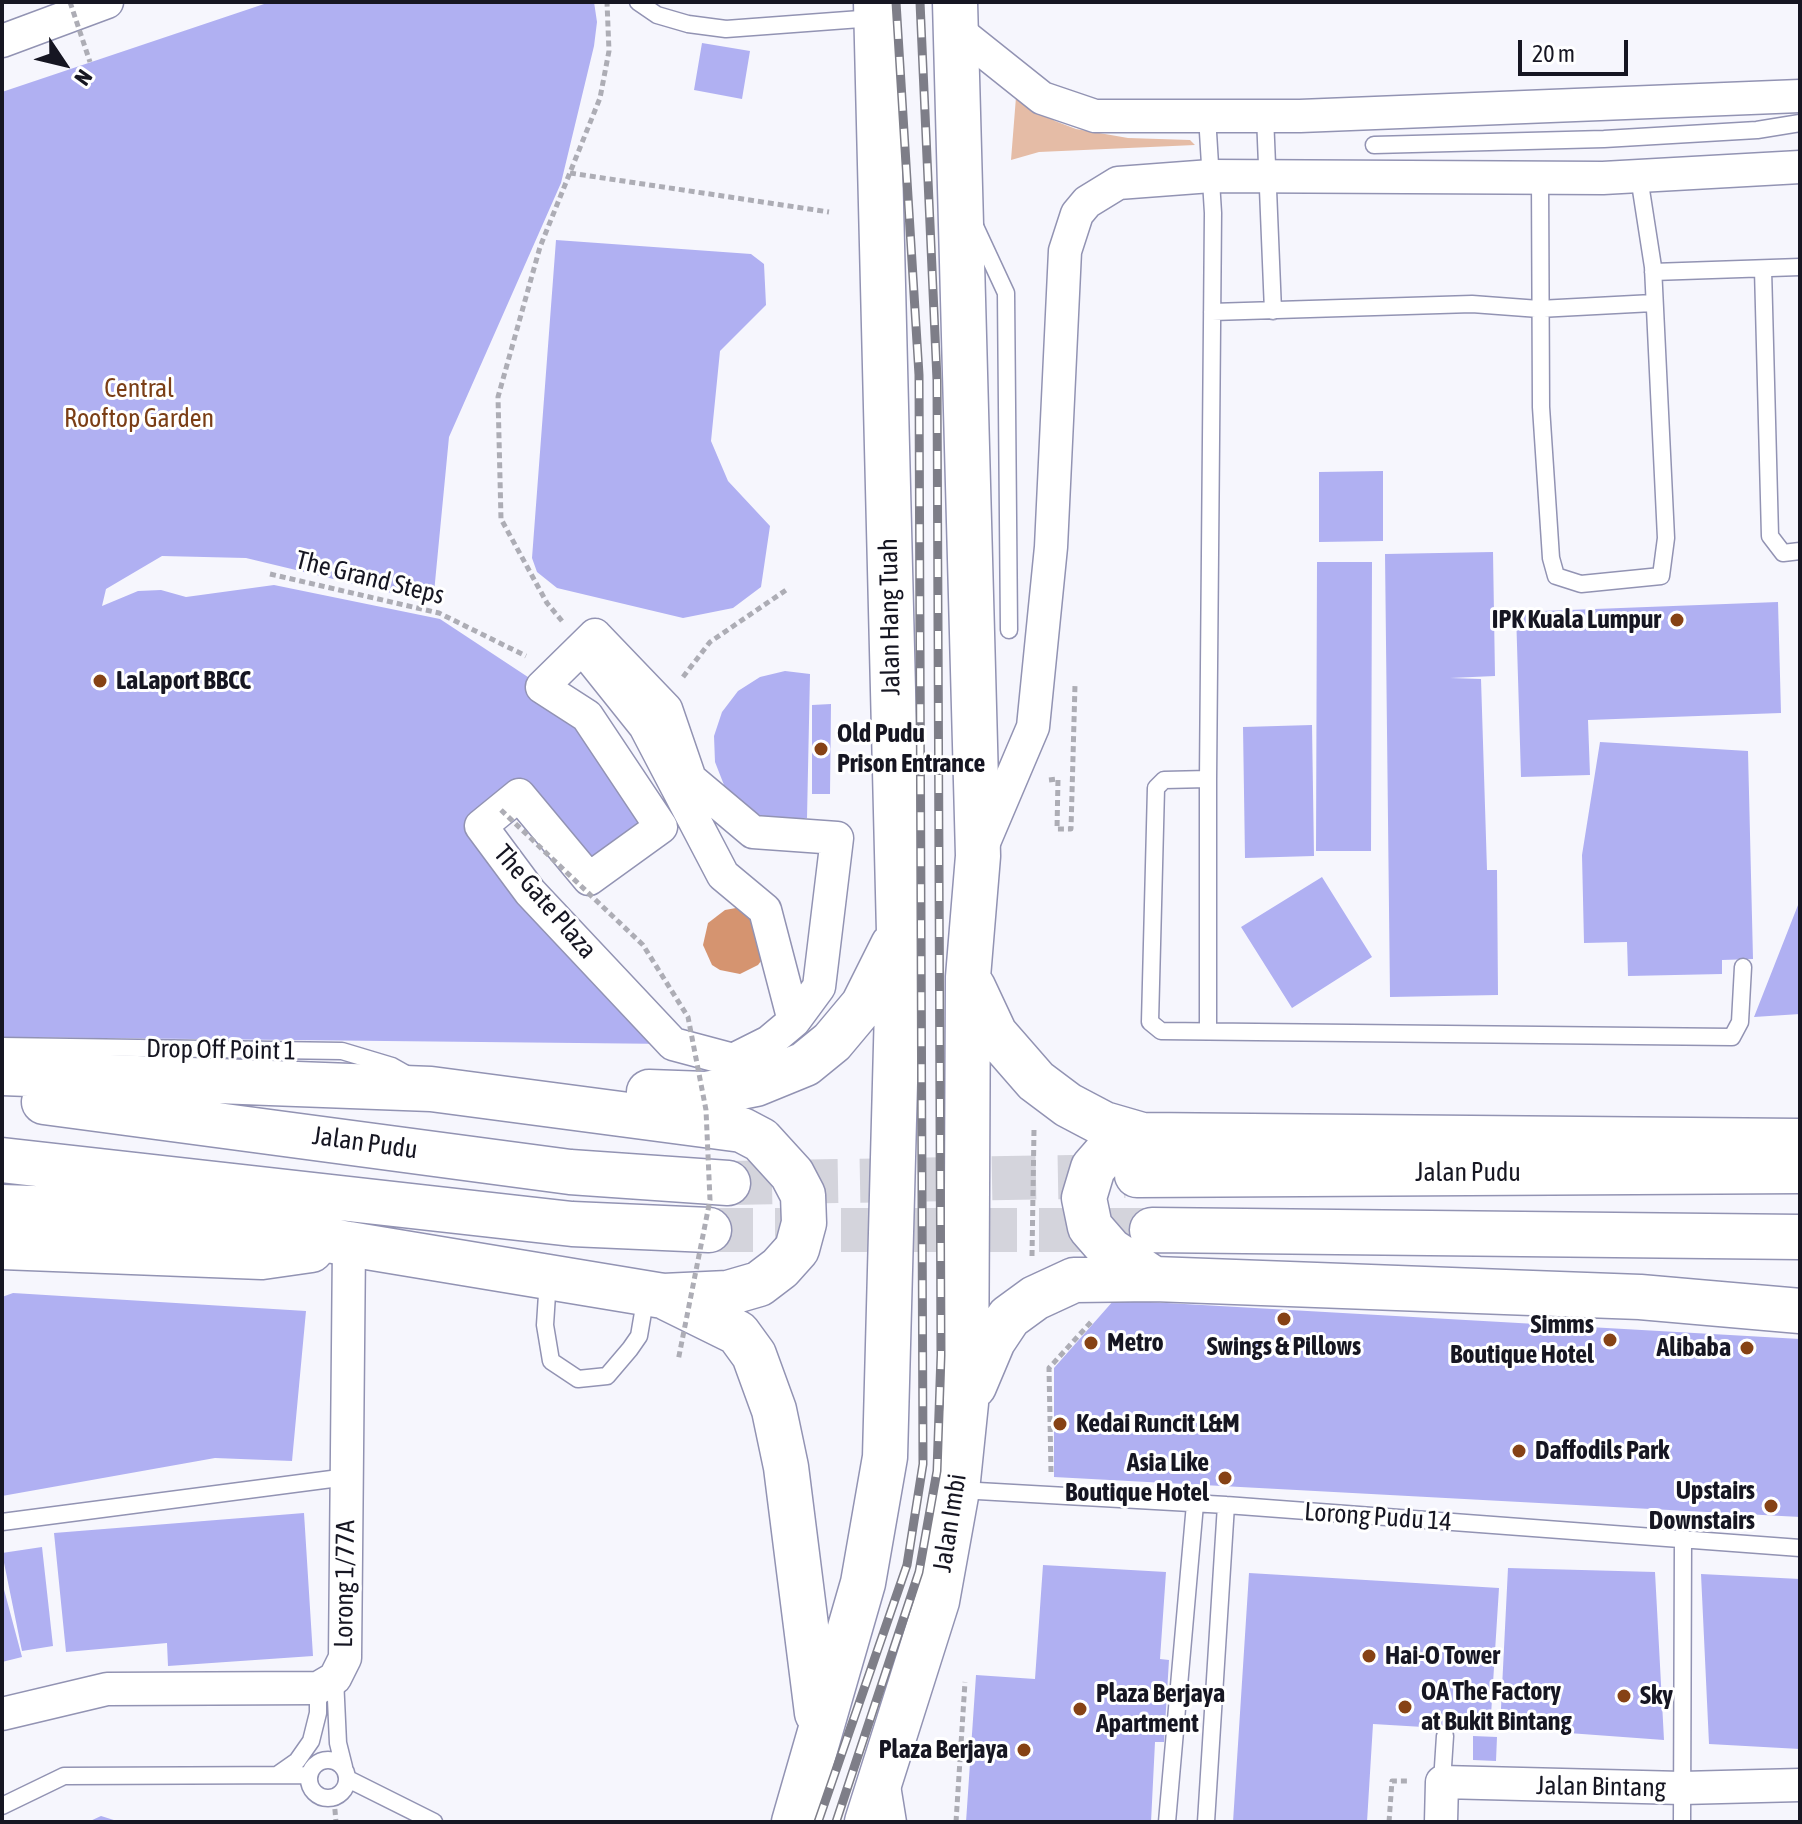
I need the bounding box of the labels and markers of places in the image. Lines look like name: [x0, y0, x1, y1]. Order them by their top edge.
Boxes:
place label: IPK Kuala Lumpur: [1492, 604, 1661, 636]
marker: IPK Kuala Lumpur: [1668, 611, 1686, 629]
place label: LaLaport BBCC: [116, 665, 251, 697]
marker: LaLaport BBCC: [91, 672, 109, 690]
place label: Old Pudu Prison Entrance: [837, 718, 985, 780]
marker: Old Pudu Prison Entrance: [812, 740, 830, 758]
place label: Simms Boutique Hotel: [1450, 1309, 1594, 1370]
marker: Swings & Pillows: [1275, 1310, 1293, 1328]
place label: Metro: [1107, 1327, 1164, 1359]
place label: Swings & Pillows: [1207, 1331, 1361, 1363]
marker: Simms Boutique Hotel: [1601, 1331, 1619, 1349]
place label: Alibaba: [1657, 1332, 1731, 1364]
marker: Metro: [1082, 1334, 1100, 1352]
marker: Alibaba: [1738, 1339, 1756, 1357]
place label: Kedai Runcit L&M: [1076, 1408, 1240, 1440]
marker: Kedai Runcit L&M: [1051, 1415, 1069, 1433]
place label: Daffodils Park: [1535, 1435, 1669, 1467]
marker: Daffodils Park: [1510, 1442, 1528, 1460]
place label: Asia Like Boutique Hotel: [1065, 1447, 1209, 1508]
marker: Asia Like Boutique Hotel: [1216, 1469, 1234, 1487]
place label: Upstairs Downstairs: [1649, 1475, 1755, 1536]
marker: Upstairs Downstairs: [1762, 1497, 1780, 1515]
place label: Hai-O Tower: [1385, 1640, 1500, 1672]
marker: Hai-O Tower: [1360, 1647, 1378, 1665]
place label: OA The Factory at Bukit Bintang: [1421, 1676, 1572, 1738]
place label: Plaza Berjaya Apartment: [1096, 1678, 1225, 1740]
place label: Sky: [1640, 1680, 1673, 1712]
marker: Sky: [1615, 1687, 1633, 1705]
marker: OA The Factory at Bukit Bintang: [1396, 1698, 1414, 1716]
marker: Plaza Berjaya Apartment: [1071, 1700, 1089, 1718]
place label: Plaza Berjaya: [879, 1734, 1008, 1766]
marker: Plaza Berjaya: [1015, 1741, 1033, 1759]

